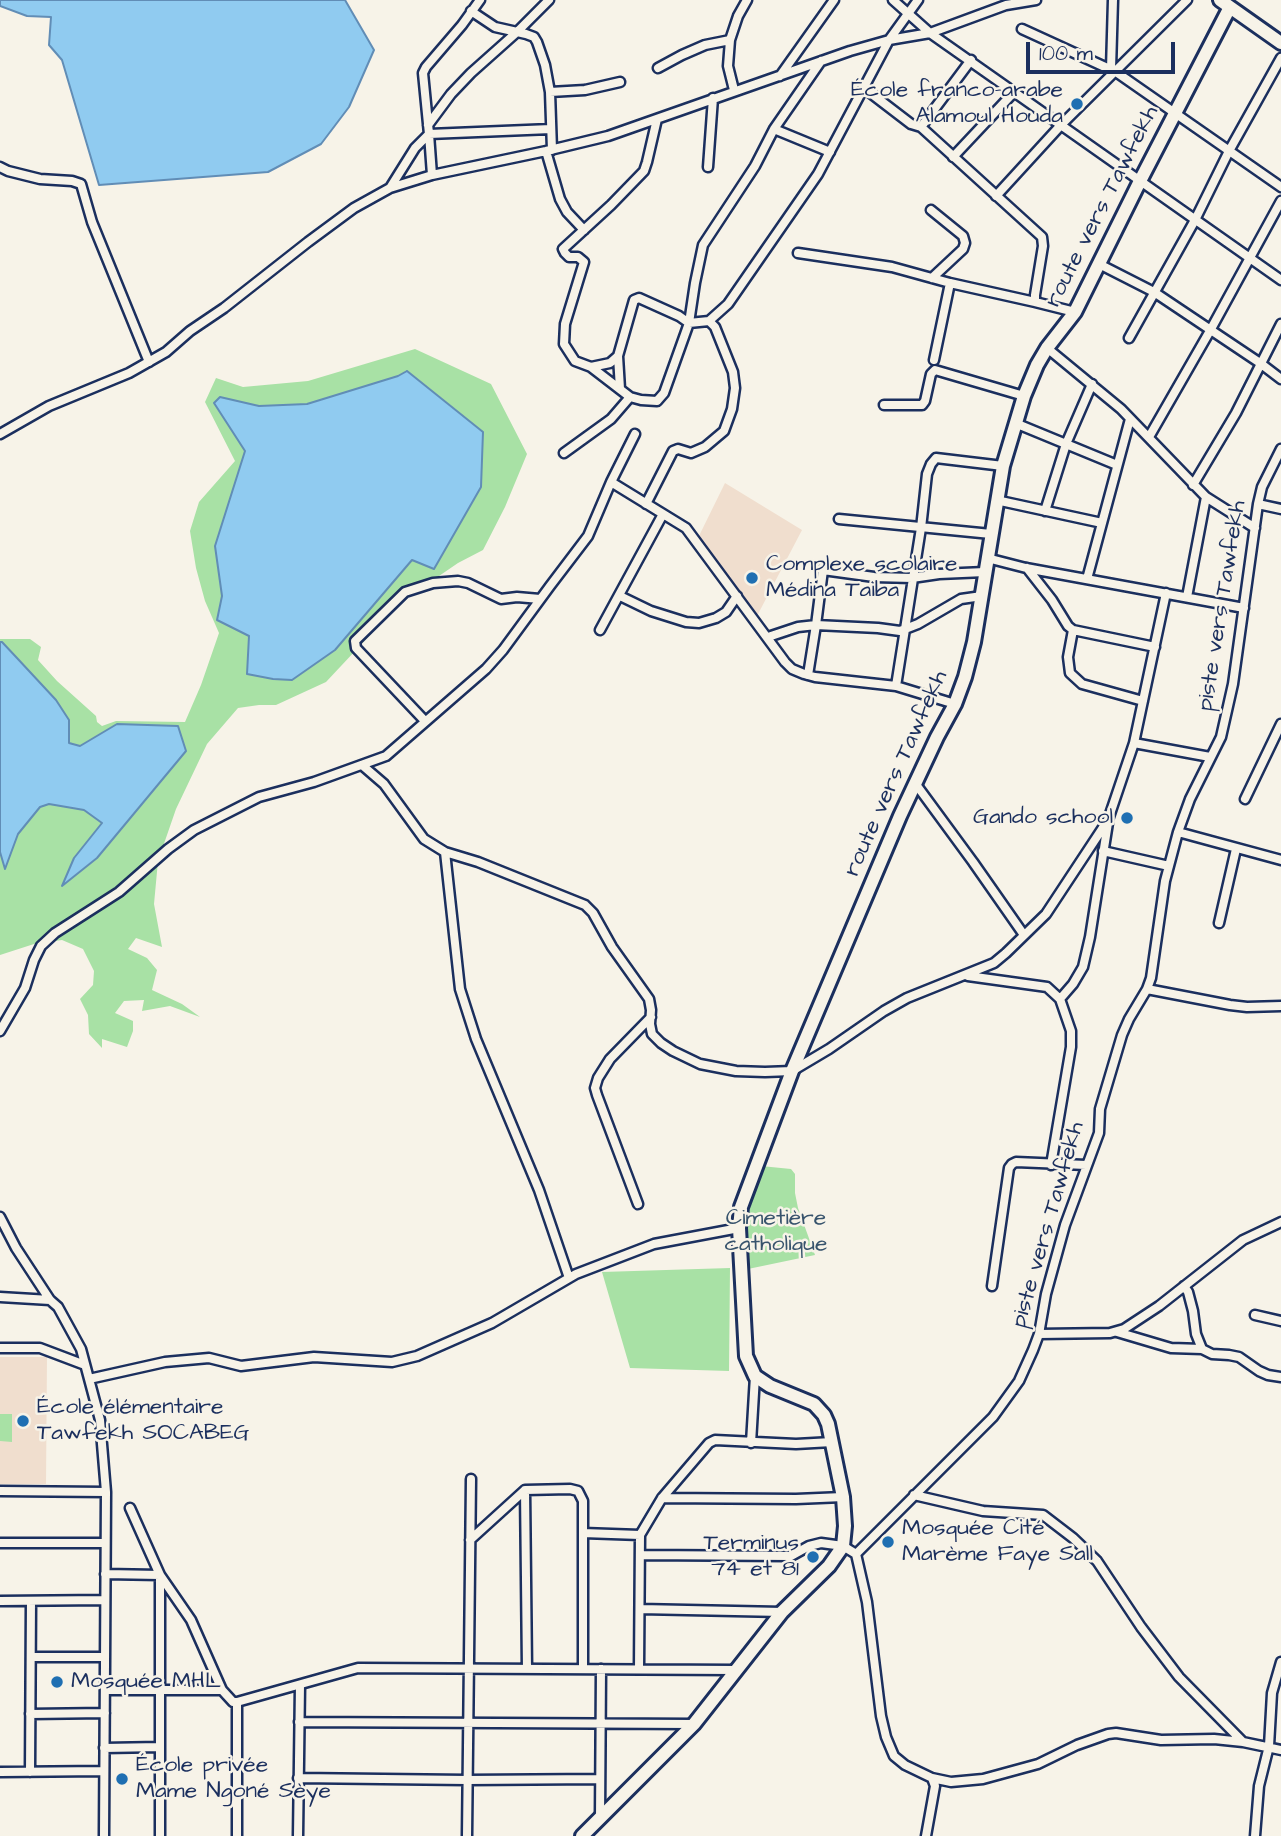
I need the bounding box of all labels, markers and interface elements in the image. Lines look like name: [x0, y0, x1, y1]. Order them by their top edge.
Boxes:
scale bar: [1029, 28, 1178, 72]
text: 100 m: [1039, 39, 1093, 68]
place label: École franco-arabe Alamoul Houda: [851, 77, 1063, 131]
marker: École franco-arabe Alamoul Houda: [1069, 96, 1085, 112]
street label: route vers Tawfekh: [1040, 102, 1166, 312]
street label: piste vers Tawfekh: [1193, 499, 1253, 713]
place label: Complexe scolaire Médina Taiba: [766, 551, 957, 605]
marker: Complexe scolaire Médina Taiba: [744, 570, 760, 586]
street label: route vers Tawfekh: [839, 667, 955, 881]
place label: Gando school: [973, 804, 1113, 832]
marker: Gando school: [1119, 810, 1135, 826]
street label: piste vers Tawfekh: [1006, 1119, 1092, 1331]
park label: Cimetière catholique: [725, 1205, 827, 1259]
place label: École élémentaire Tawfekh SOCABEG: [37, 1394, 250, 1448]
marker: École élémentaire Tawfekh SOCABEG: [15, 1413, 31, 1429]
place label: Mosquée Cité Marème Faye Sall: [902, 1515, 1093, 1569]
place label: Terminus 74 et 81: [703, 1530, 799, 1584]
marker: Mosquée Cité Marème Faye Sall: [880, 1534, 896, 1550]
marker: Terminus 74 et 81: [805, 1549, 821, 1565]
place label: Mosquée MHL: [71, 1668, 221, 1696]
marker: Mosquée MHL: [49, 1674, 65, 1690]
place label: École privée Mame Ngoné Sèye: [136, 1752, 331, 1806]
marker: École privée Mame Ngoné Sèye: [114, 1771, 130, 1787]

